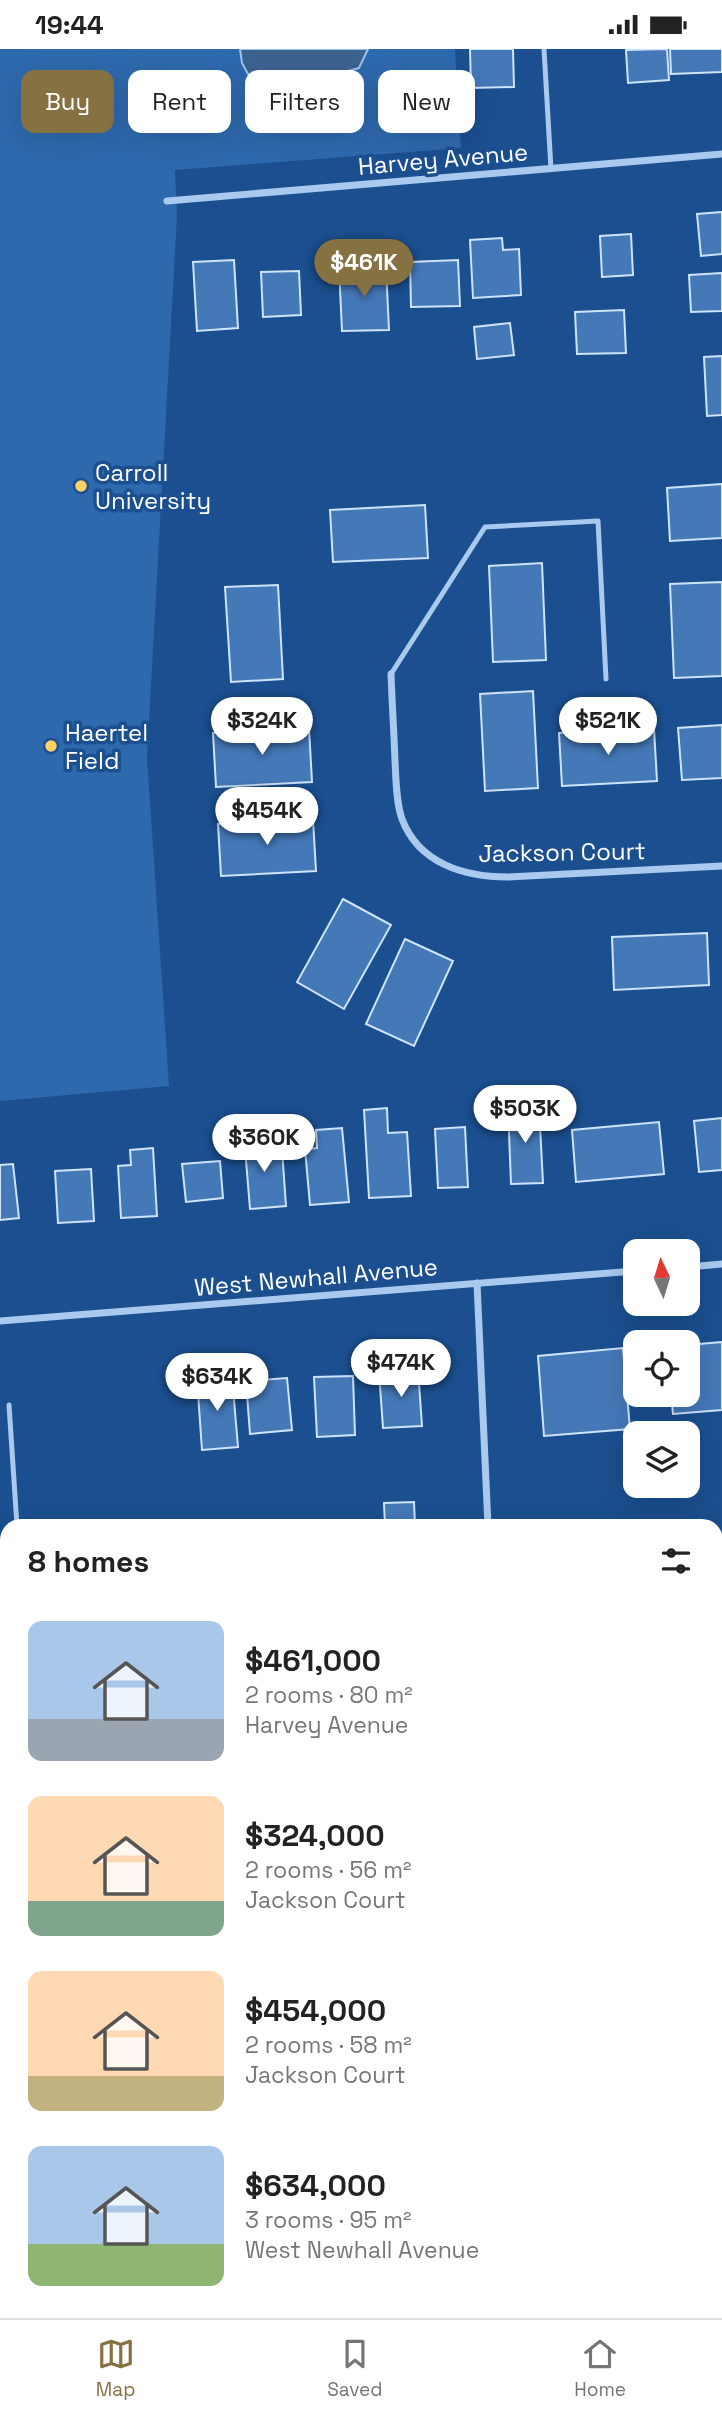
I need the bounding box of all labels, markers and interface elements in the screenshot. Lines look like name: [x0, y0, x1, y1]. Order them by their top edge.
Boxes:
text: 19:44: [35, 8, 104, 42]
chip: Buy: [21, 70, 114, 133]
chip: Rent: [128, 70, 231, 133]
chip: Filters: [245, 70, 364, 133]
chip: New: [378, 70, 475, 133]
street label: Harvey Avenue: [357, 136, 529, 182]
pin: $461K: [315, 239, 413, 299]
text: $461K: [330, 247, 398, 277]
place label: Carroll University: [95, 457, 211, 516]
marker: Carroll University: [73, 478, 89, 494]
pin: $324K: [213, 697, 311, 757]
pin: $521K: [559, 697, 657, 757]
text: $324K: [227, 705, 297, 735]
text: $521K: [575, 705, 641, 735]
place label: Haertel Field: [65, 717, 148, 776]
marker: Haertel Field: [43, 738, 59, 754]
pin: $454K: [218, 787, 316, 847]
text: $454K: [231, 795, 303, 825]
street label: Jackson Court: [478, 835, 646, 869]
pin: $503K: [476, 1085, 574, 1145]
text: $503K: [489, 1093, 561, 1123]
pin: $360K: [215, 1115, 313, 1174]
text: $360K: [228, 1122, 300, 1152]
north arrow: [623, 1239, 700, 1316]
map controls: [623, 1239, 700, 1498]
street label: West Newhall Avenue: [193, 1251, 439, 1303]
button: locate: [623, 1330, 700, 1407]
pin: $474K: [352, 1339, 450, 1399]
text: $474K: [367, 1347, 435, 1377]
pin: $634K: [168, 1353, 266, 1413]
text: $634K: [181, 1361, 253, 1391]
button: layers: [623, 1421, 700, 1498]
text: 8 homes: [28, 1542, 149, 1581]
icon: filters: [657, 1542, 695, 1580]
text: $461,000: [245, 1641, 381, 1680]
icon: home: [84, 1649, 168, 1733]
text: 2 rooms · 80 m²: [245, 1680, 413, 1710]
text: Harvey Avenue: [245, 1710, 408, 1740]
text: $324,000: [245, 1816, 385, 1855]
icon: home: [84, 1824, 168, 1908]
text: 2 rooms · 56 m²: [245, 1855, 411, 1885]
text: Jackson Court: [245, 1885, 405, 1915]
text: $454,000: [245, 1991, 386, 2030]
icon: home: [84, 1999, 168, 2083]
text: 2 rooms · 58 m²: [245, 2030, 412, 2060]
text: Jackson Court: [245, 2060, 405, 2090]
text: $634,000: [245, 2166, 386, 2205]
icon: home: [84, 2174, 168, 2258]
text: 3 rooms · 95 m²: [245, 2205, 411, 2235]
text: West Newhall Avenue: [245, 2235, 479, 2265]
tab: Map: [96, 2335, 135, 2402]
tab: Saved: [327, 2335, 383, 2402]
tab: Home: [574, 2335, 626, 2402]

